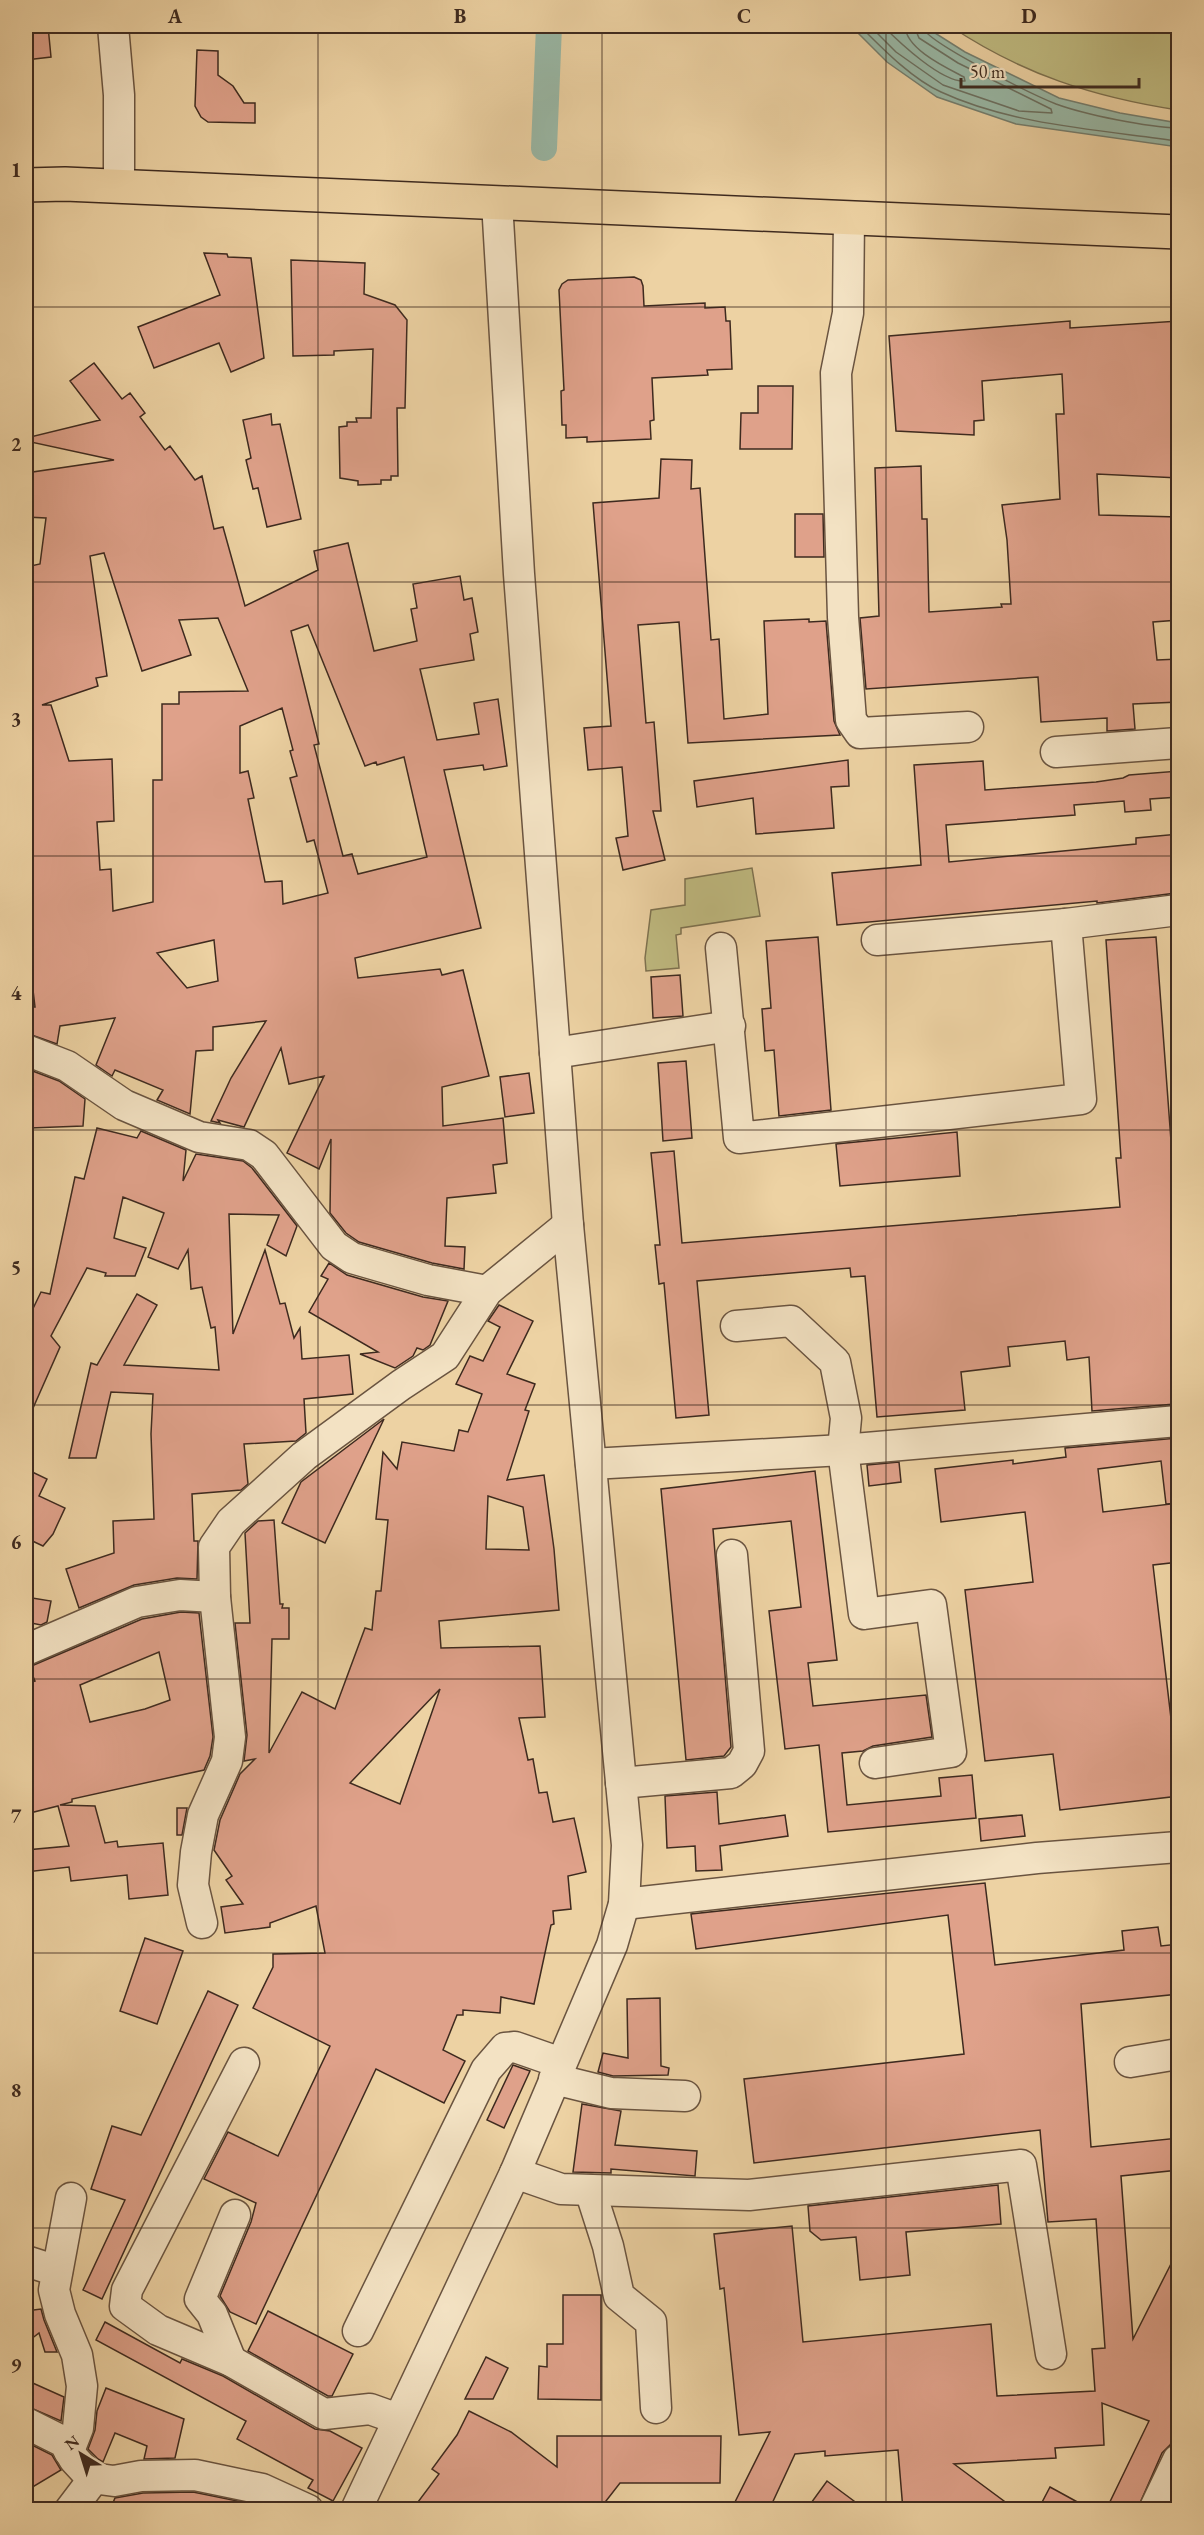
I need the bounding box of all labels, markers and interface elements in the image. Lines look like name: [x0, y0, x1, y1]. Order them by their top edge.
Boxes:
text: A: [167, 3, 183, 29]
text: B: [454, 3, 466, 29]
text: C: [737, 3, 751, 29]
text: D: [1021, 3, 1037, 29]
scale bar: [961, 51, 1140, 89]
text: 50 m: [970, 60, 1005, 83]
text: 1: [11, 157, 21, 183]
text: 2: [11, 431, 22, 457]
text: 3: [11, 706, 21, 732]
text: 4: [11, 980, 22, 1006]
text: 5: [11, 1254, 21, 1280]
text: 6: [11, 1529, 22, 1555]
text: 7: [11, 1803, 22, 1829]
text: 8: [11, 2077, 21, 2103]
text: 9: [11, 2352, 22, 2378]
north arrow: [51, 2424, 111, 2484]
text: N: [61, 2430, 84, 2455]

